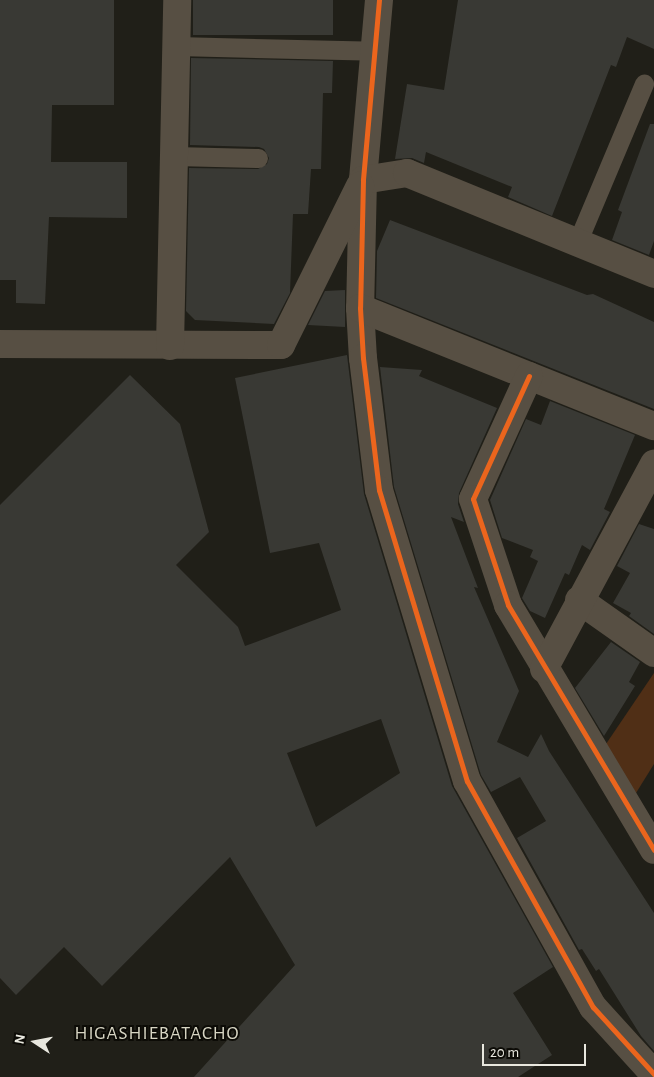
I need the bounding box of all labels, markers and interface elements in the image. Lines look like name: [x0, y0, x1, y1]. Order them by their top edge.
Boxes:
north arrow: [10, 1017, 60, 1067]
district label: HIGASHIEBATACHO: [73, 1023, 241, 1045]
text: N: [12, 1033, 28, 1045]
scale bar: [484, 1034, 588, 1066]
text: 20 m: [490, 1045, 519, 1060]

